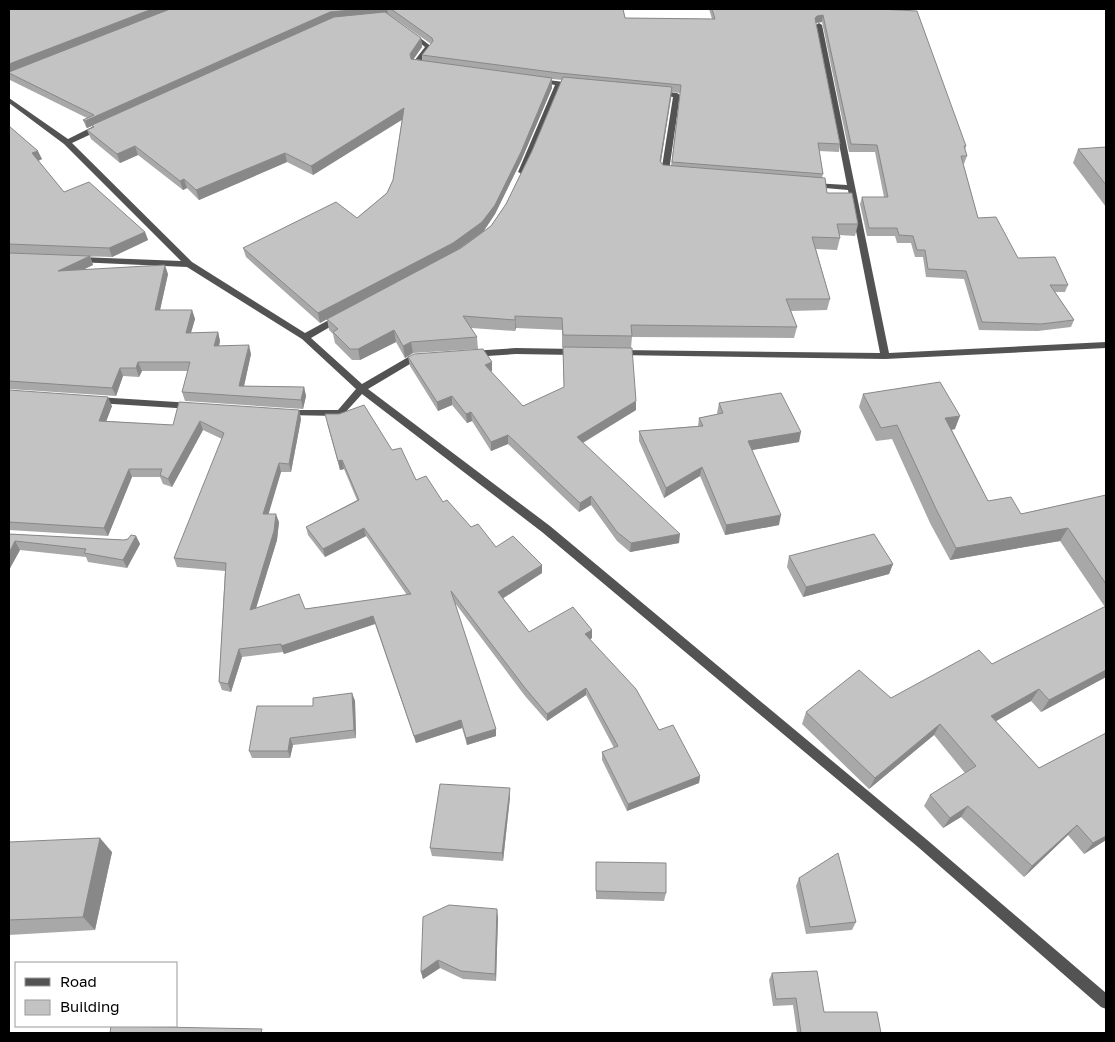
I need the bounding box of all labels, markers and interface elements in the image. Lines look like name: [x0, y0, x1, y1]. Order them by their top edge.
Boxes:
legend: [15, 962, 178, 1027]
text: Road: [60, 972, 97, 990]
text: Building: [60, 997, 120, 1015]

